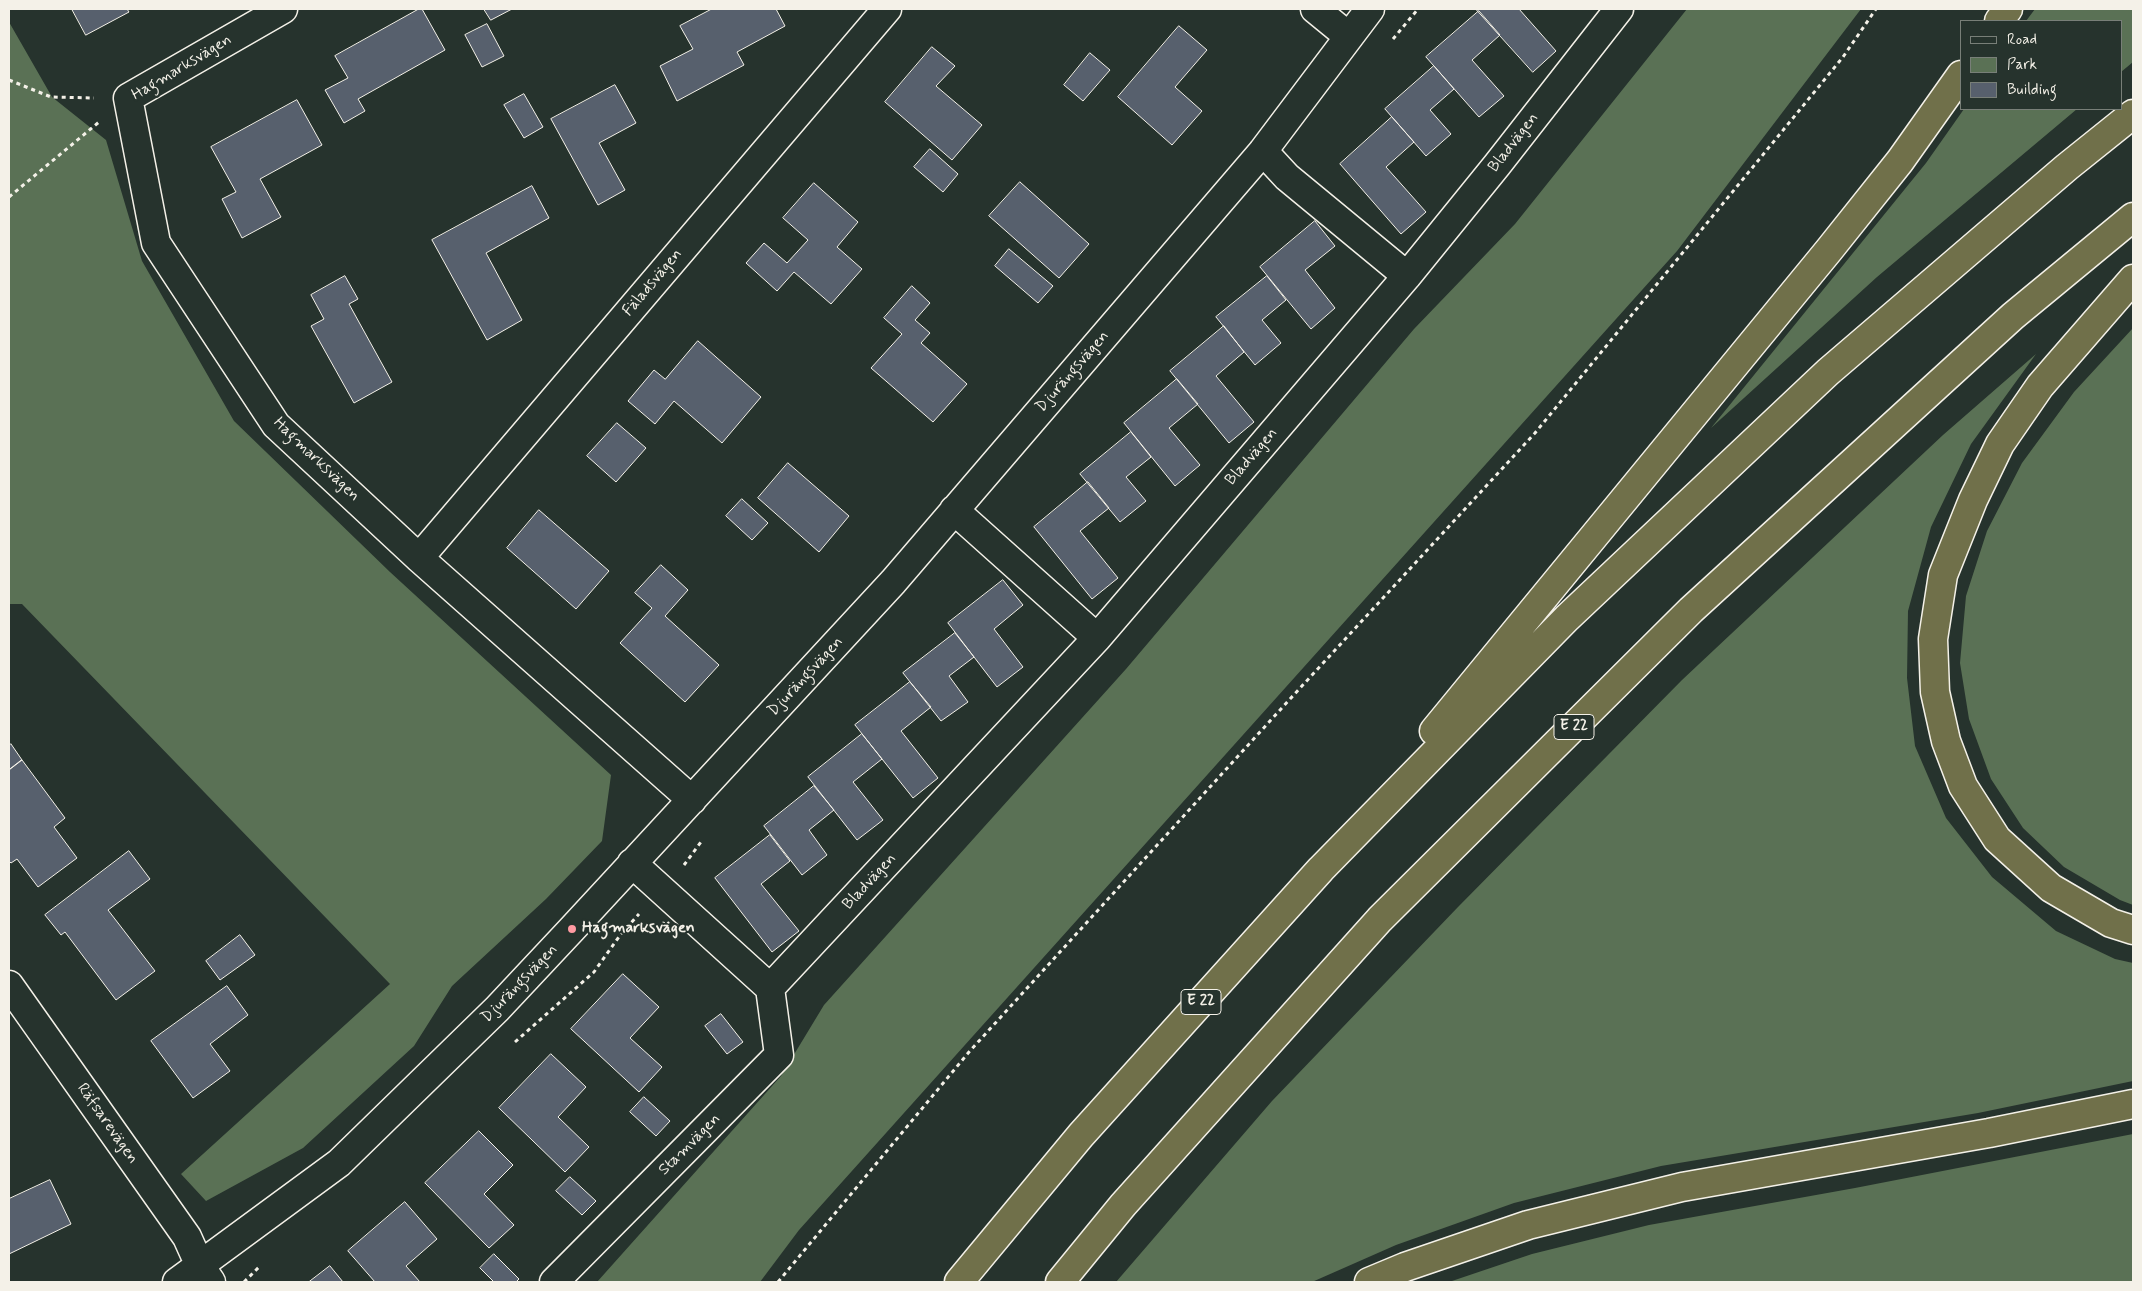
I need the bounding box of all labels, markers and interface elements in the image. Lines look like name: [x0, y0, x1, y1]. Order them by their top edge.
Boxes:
legend: [1960, 20, 2122, 110]
text: Road: [2007, 30, 2037, 50]
street label: Hagmarksvägen: [129, 31, 235, 105]
text: Park: [2007, 55, 2037, 75]
text: Building: [2007, 80, 2057, 100]
street label: Bladvägen: [1485, 109, 1543, 177]
street label: Fäladsvägen: [619, 245, 687, 321]
street label: Djurängsvägen: [1032, 327, 1114, 417]
street label: Hagmarksvägen: [269, 414, 363, 506]
street label: Bladvägen: [1222, 424, 1282, 490]
street label: Djurängsvägen: [764, 633, 848, 721]
road number: E 22: [1554, 714, 1594, 740]
street label: Bladvägen: [839, 850, 901, 914]
place label: Hagmarksvägen: [582, 919, 695, 939]
marker: Hagmarksvägen: [566, 923, 578, 935]
street label: Djurängsvägen: [478, 941, 562, 1027]
road number: E 22: [1181, 990, 1221, 1014]
street label: Räfsarevägen: [72, 1080, 142, 1168]
street label: Stamvägen: [655, 1110, 725, 1180]

